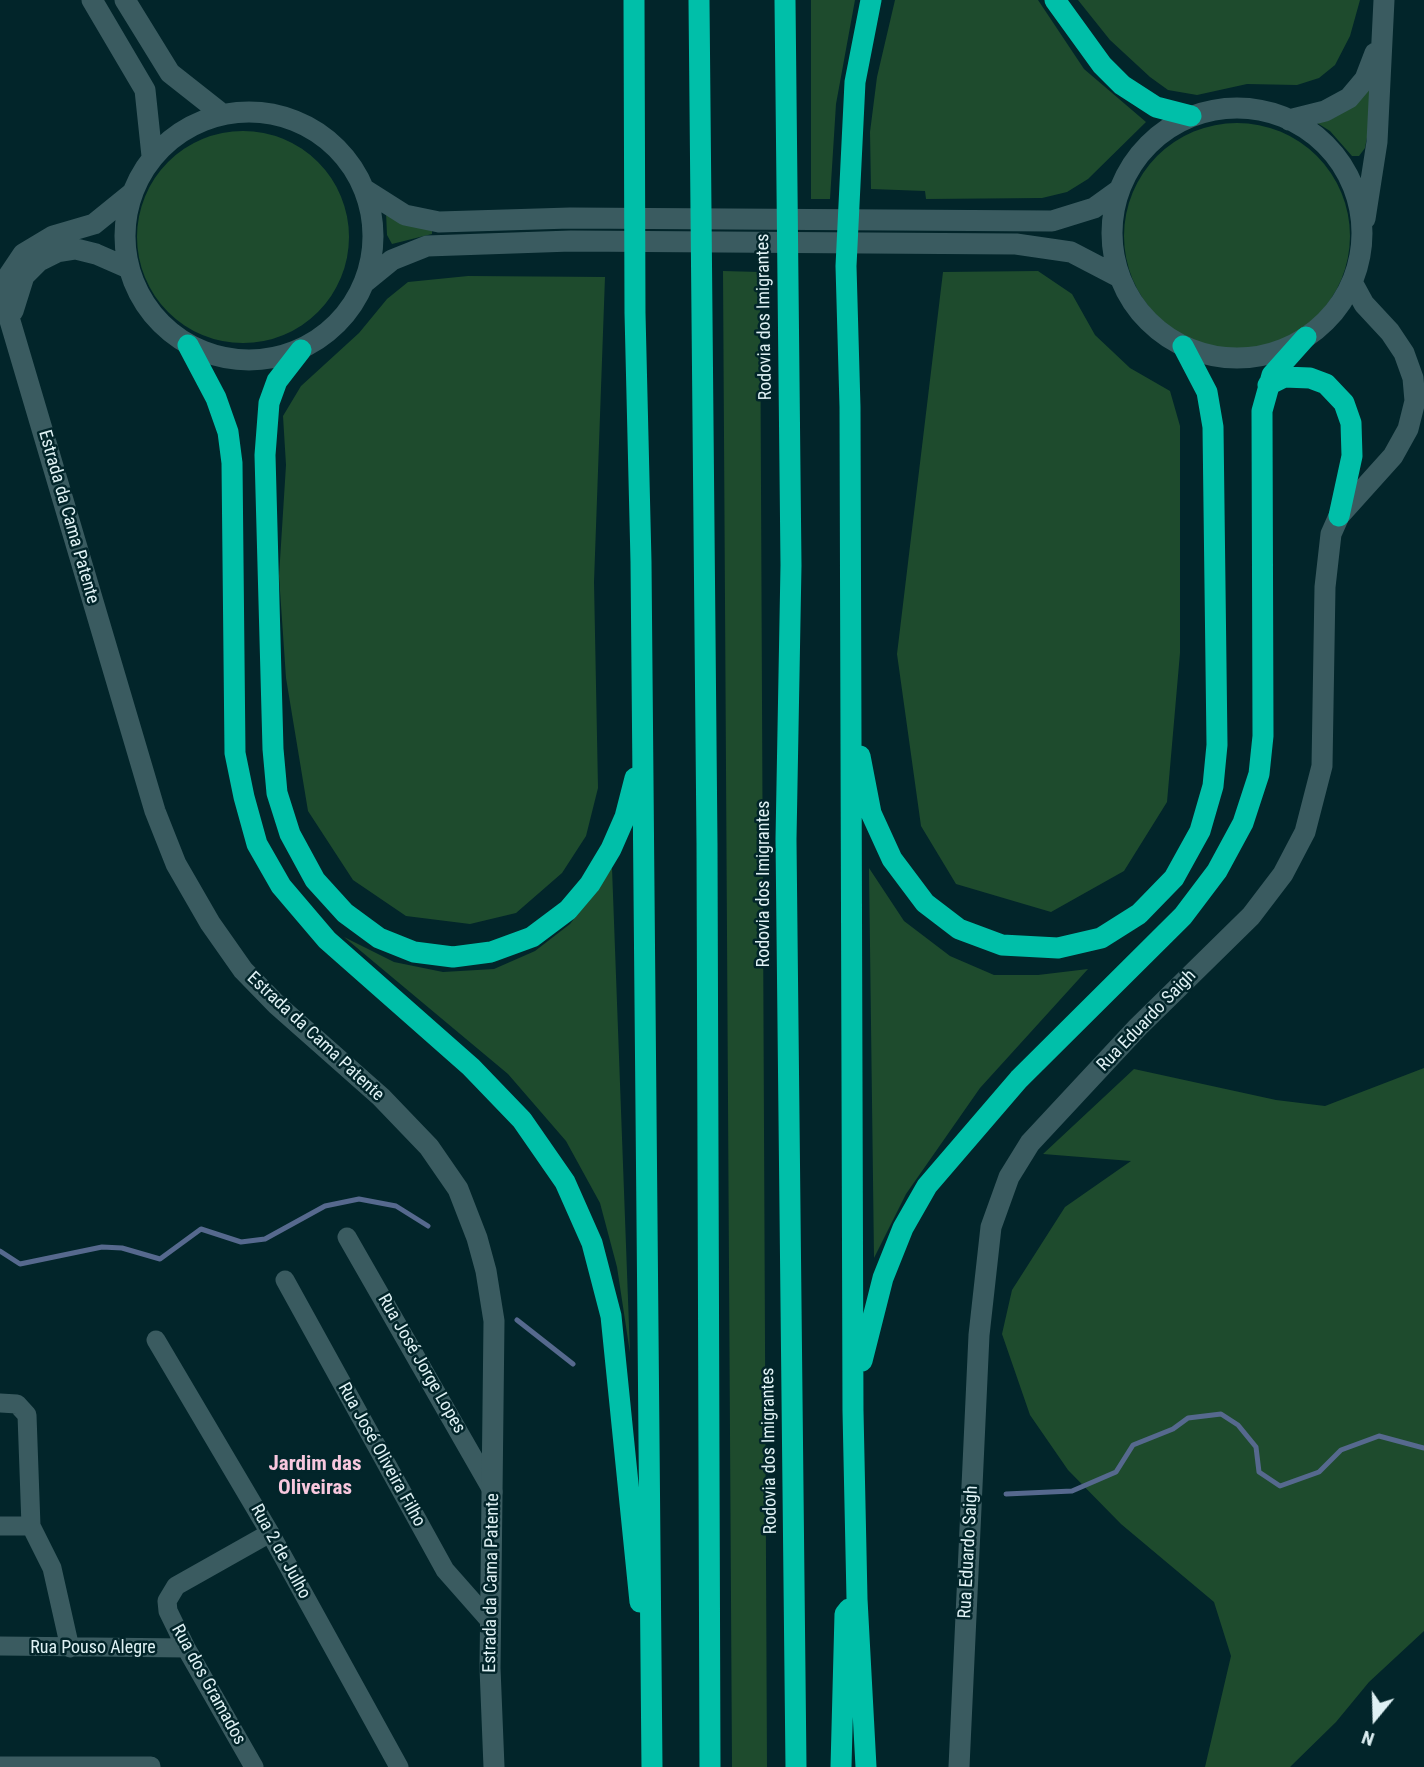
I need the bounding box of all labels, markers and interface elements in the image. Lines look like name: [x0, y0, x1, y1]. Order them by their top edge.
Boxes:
street label: Rodovia dos Imigrantes: [753, 233, 777, 401]
street label: Estrada da Cama Patente: [33, 428, 103, 606]
street label: Rodovia dos Imigrantes: [753, 801, 775, 967]
street label: Rua Eduardo Saigh: [1093, 966, 1201, 1076]
street label: Estrada da Cama Patente: [242, 968, 388, 1106]
street label: Rua José Jorge Lopes: [372, 1291, 470, 1437]
street label: Rodovia dos Imigrantes: [758, 1367, 782, 1535]
street label: Rua José Oliveira Filho: [332, 1379, 430, 1531]
district label: Jardim das Oliveiras: [269, 1452, 361, 1502]
street label: Rua Eduardo Saigh: [955, 1485, 983, 1619]
street label: Estrada da Cama Patente: [480, 1493, 504, 1673]
street label: Rua 2 de Julho: [245, 1501, 315, 1603]
street label: Rua dos Gramados: [166, 1621, 250, 1749]
street label: Rua Pouso Alegre: [30, 1637, 156, 1659]
north arrow: [1340, 1683, 1410, 1753]
text: N: [1359, 1726, 1377, 1751]

